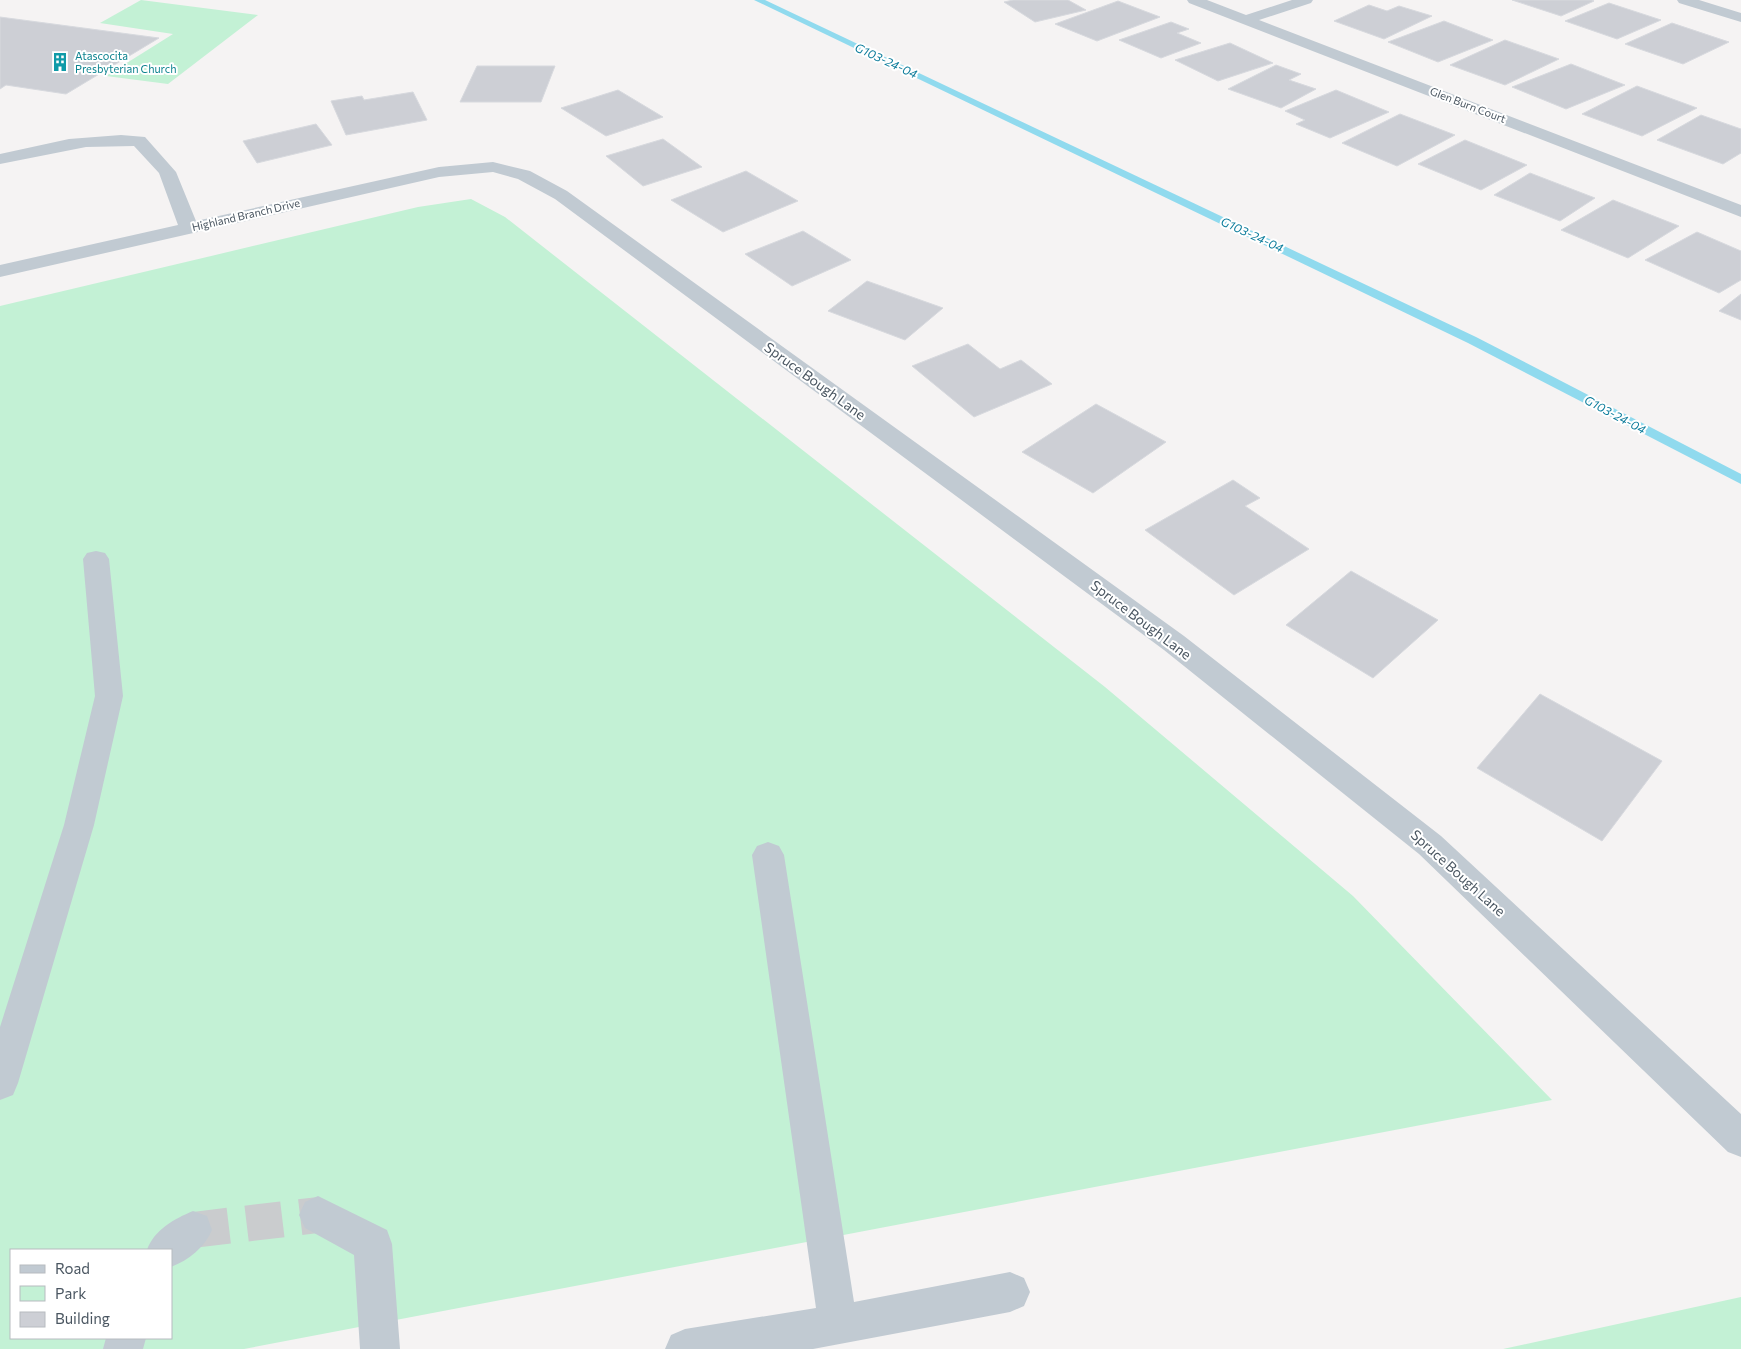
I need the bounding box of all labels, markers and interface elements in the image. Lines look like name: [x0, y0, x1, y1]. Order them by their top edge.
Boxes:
water label: G103-24-04: [853, 40, 920, 81]
place label: Atascocita Presbyterian Church: [75, 49, 177, 75]
building icon: Atascocita Presbyterian Church: [49, 51, 71, 73]
street label: Glen Burn Court: [1428, 84, 1508, 125]
street label: Highland Branch Drive: [191, 196, 301, 233]
water label: G103-24-04: [1219, 214, 1286, 255]
street label: Spruce Bough Lane: [761, 338, 869, 423]
water label: G103-24-04: [1582, 392, 1649, 436]
street label: Spruce Bough Lane: [1088, 576, 1195, 663]
street label: Spruce Bough Lane: [1408, 826, 1509, 919]
legend: [10, 1249, 172, 1339]
text: Road: [55, 1259, 90, 1277]
text: Park: [55, 1284, 86, 1302]
text: Building: [55, 1309, 110, 1327]

